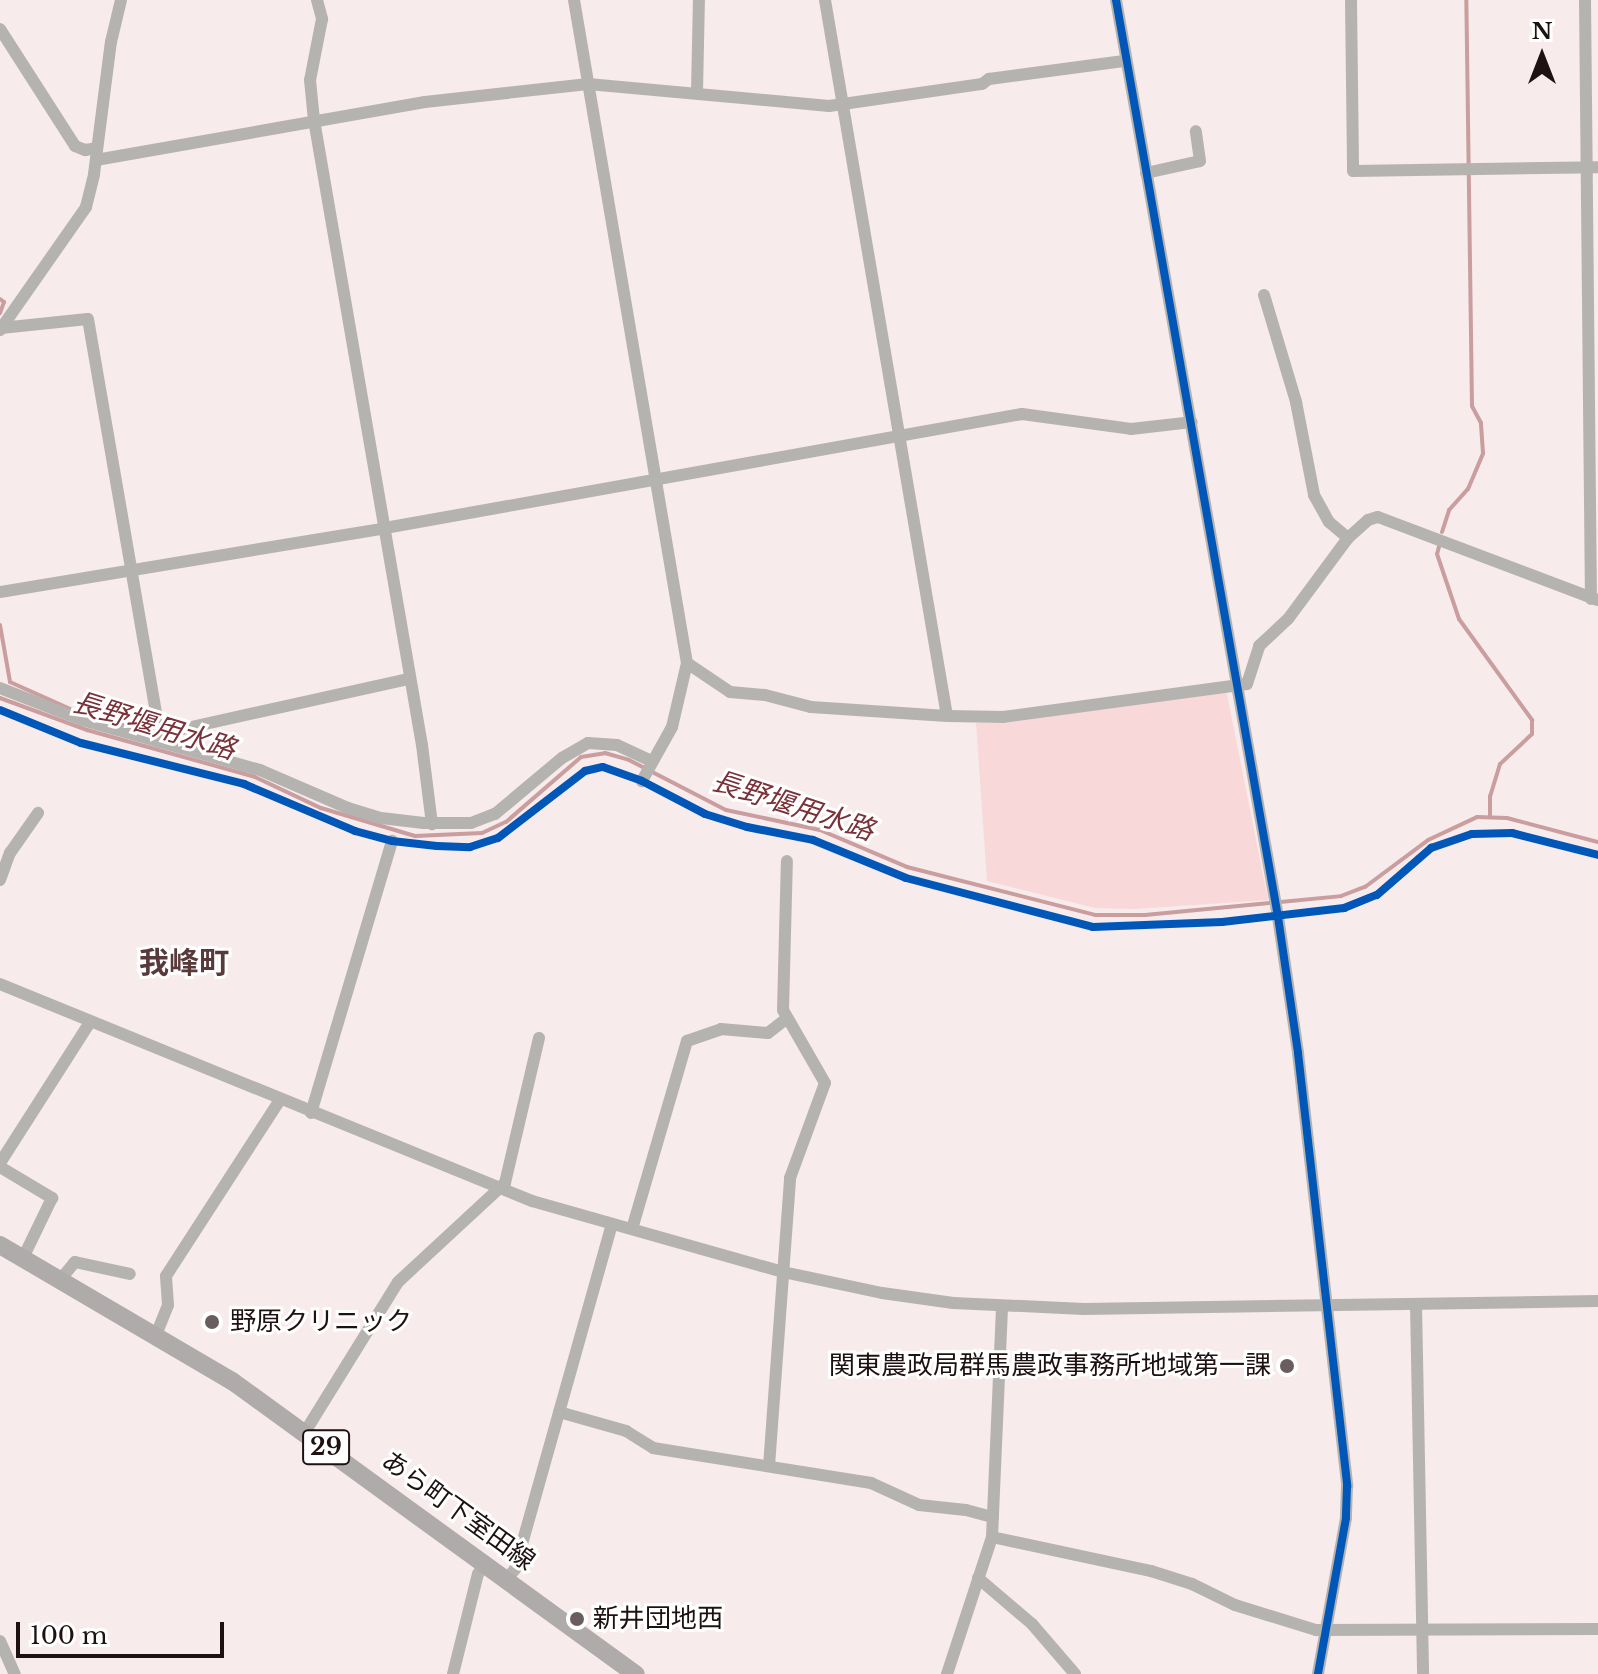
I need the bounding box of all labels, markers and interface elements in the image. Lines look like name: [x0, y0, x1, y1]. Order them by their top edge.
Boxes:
north arrow: [1502, 16, 1582, 96]
text: N: [1532, 18, 1552, 45]
water label: 長野堰用水路: [69, 685, 239, 767]
water label: 長野堰用水路: [708, 764, 878, 848]
district label: 我峰町: [139, 945, 229, 981]
place label: 野原クリニック: [230, 1306, 412, 1338]
marker: 野原クリニック: [201, 1311, 223, 1333]
place label: 関東農政局群馬農政事務所地域第一課: [829, 1350, 1271, 1382]
marker: 関東農政局群馬農政事務所地域第一課: [1278, 1357, 1296, 1375]
road number: 29: [302, 1427, 350, 1467]
street label: あら町下室田線: [375, 1445, 541, 1577]
place label: 新井団地西: [593, 1603, 723, 1635]
scale bar: [20, 1606, 228, 1656]
marker: 新井団地西: [568, 1610, 586, 1628]
text: 100 m: [30, 1621, 108, 1650]

